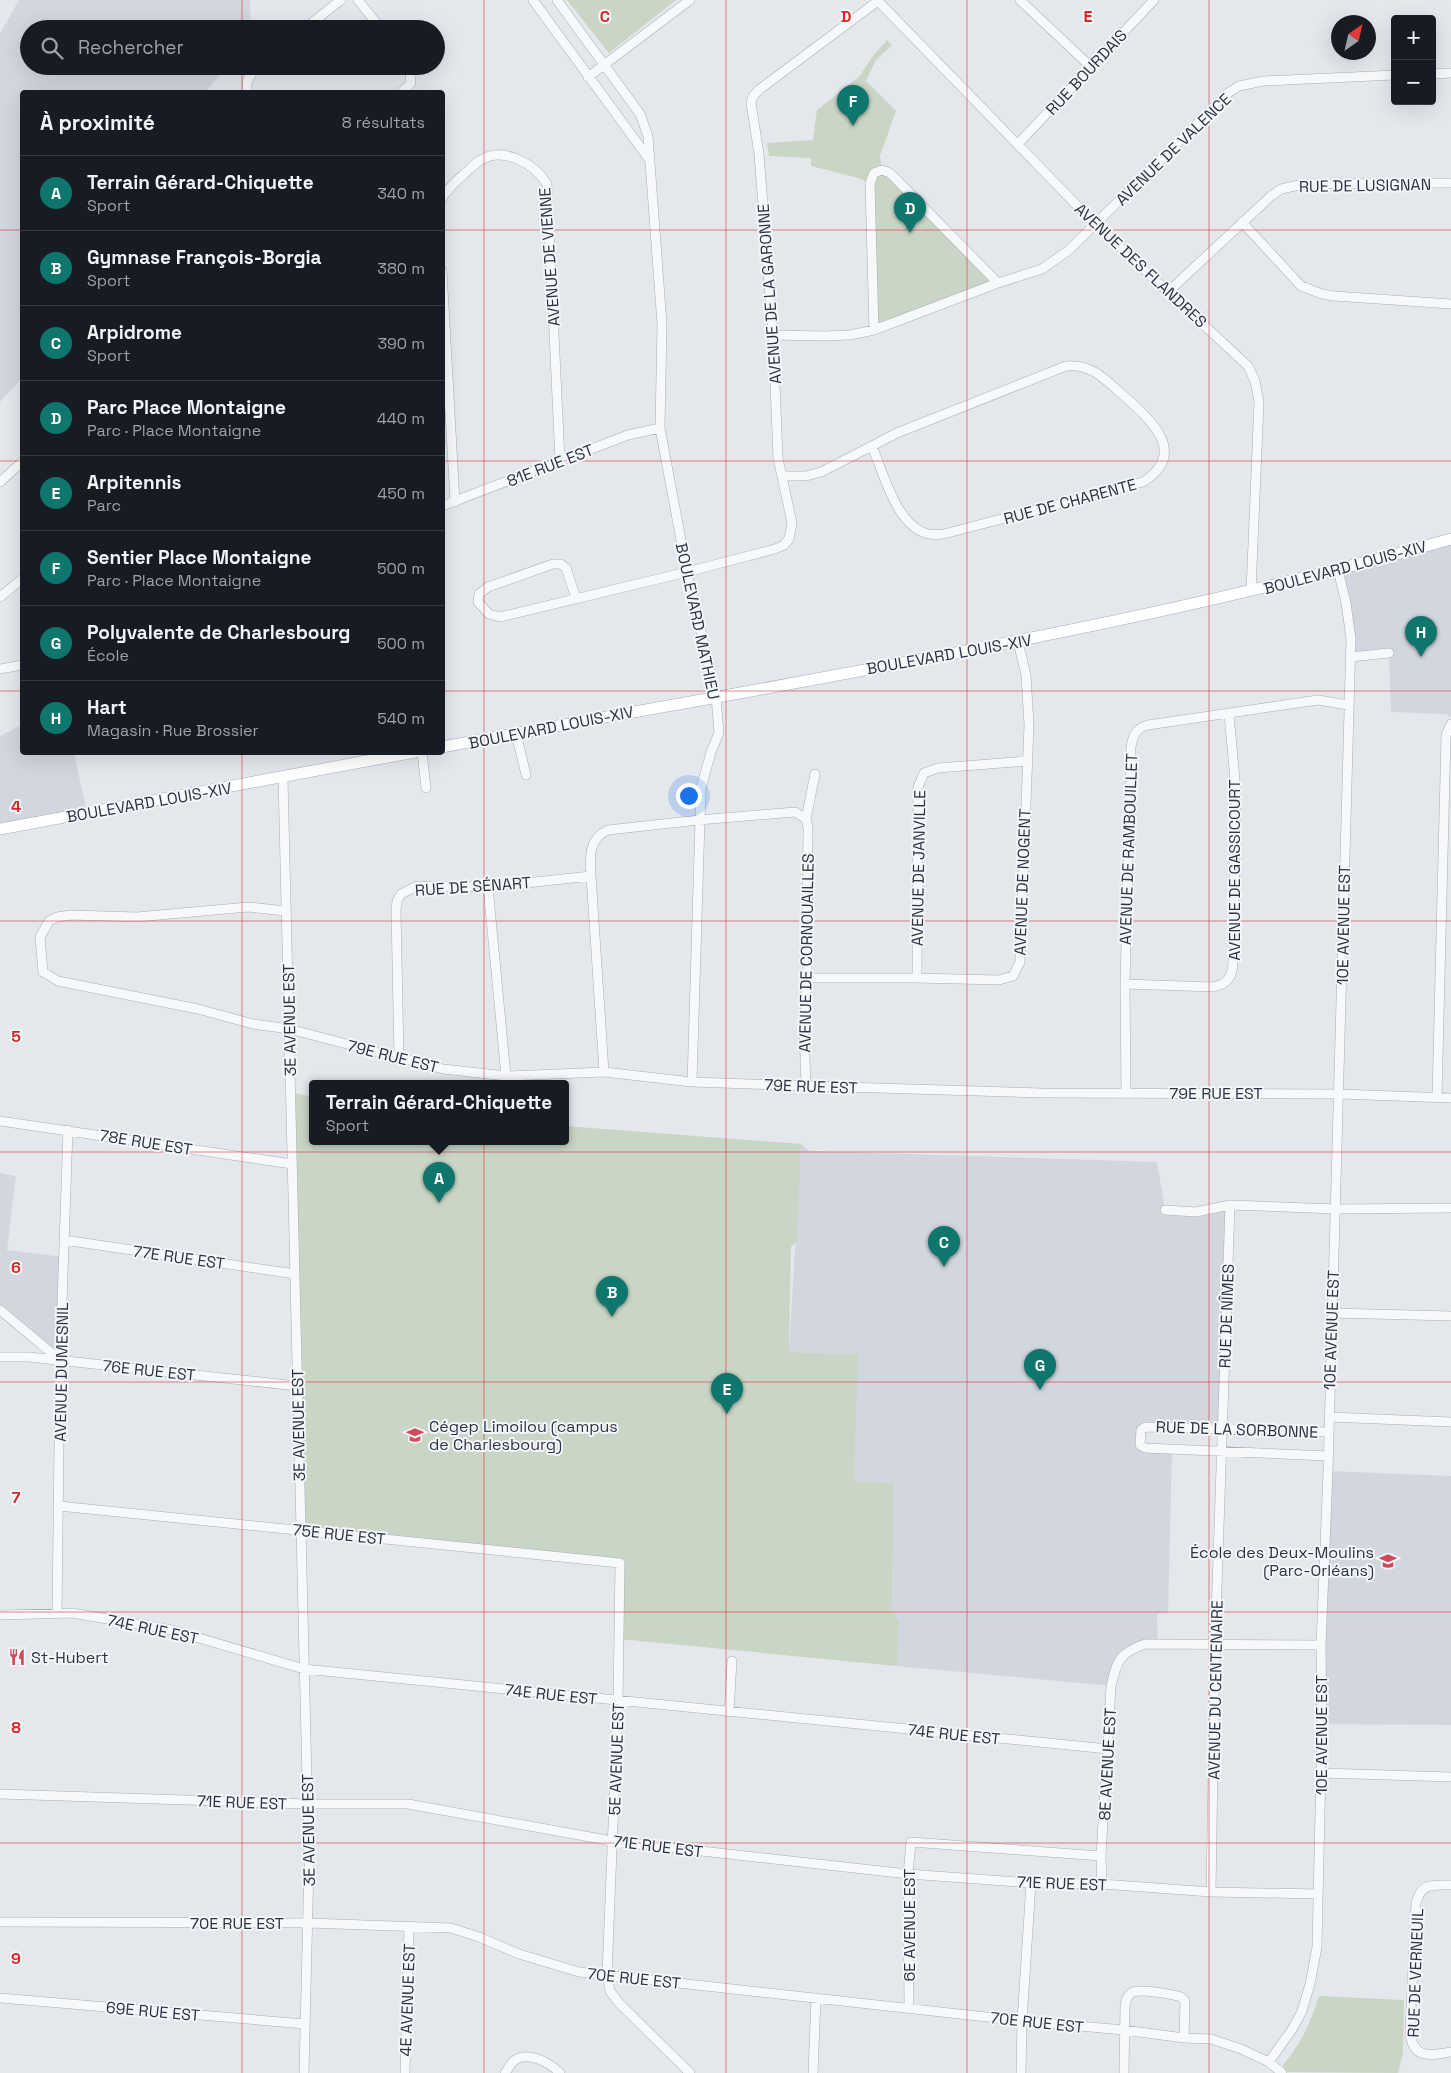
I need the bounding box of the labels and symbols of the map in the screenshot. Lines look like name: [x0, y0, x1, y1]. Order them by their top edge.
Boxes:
text: C: [600, 6, 610, 27]
text: D: [841, 6, 851, 27]
text: E: [1084, 6, 1093, 27]
north arrow: [1331, 15, 1376, 60]
street label: RUE BOURDAIS: [1041, 25, 1132, 120]
pin: F: [837, 85, 869, 126]
street label: AVENUE DE VALENCE: [1111, 89, 1236, 210]
street label: RUE DE LUSIGNAN: [1299, 174, 1431, 197]
street label: AVENUE DE VIENNE: [534, 187, 565, 327]
pin: D: [894, 192, 926, 233]
street label: AVENUE DES FLANDRES: [1070, 198, 1211, 332]
street label: AVENUE DE LA GARONNE: [753, 203, 786, 385]
street label: 81E RUE EST: [504, 439, 597, 492]
street label: RUE DE CHARENTE: [1001, 474, 1139, 529]
street label: BOULEVARD LOUIS-XIV: [1261, 536, 1429, 599]
street label: BOULEVARD MATHIEU: [671, 541, 724, 701]
pin: H: [1405, 616, 1437, 657]
street label: BOULEVARD LOUIS-XIV: [865, 630, 1034, 679]
street label: BOULEVARD LOUIS-XIV: [467, 701, 636, 754]
street label: AVENUE DE RAMBOUILLET: [1115, 753, 1142, 945]
street label: BOULEVARD LOUIS-XIV: [65, 778, 234, 827]
street label: AVENUE DE GASSICOURT: [1224, 779, 1245, 961]
your location: [676, 783, 702, 809]
street label: AVENUE DE JANVILLE: [907, 790, 930, 946]
text: 4: [11, 796, 21, 817]
street label: AVENUE DE NOGENT: [1009, 808, 1036, 956]
street label: AVENUE DE CORNOUAILLES: [794, 853, 819, 1053]
street label: 10E AVENUE EST: [1332, 865, 1355, 985]
street label: RUE DE SÉNART: [414, 872, 532, 901]
street label: 3E AVENUE EST: [278, 963, 301, 1077]
text: 5: [11, 1026, 21, 1047]
street label: 79E RUE EST: [345, 1035, 441, 1078]
street label: 79E RUE EST: [764, 1074, 858, 1099]
street label: 79E RUE EST: [1169, 1083, 1263, 1104]
street label: 78E RUE EST: [98, 1125, 194, 1160]
pin: A: [423, 1162, 455, 1203]
pin: C: [928, 1226, 960, 1267]
street label: 77E RUE EST: [132, 1241, 226, 1274]
text: 6: [11, 1257, 21, 1278]
street label: RUE DE NÎMES: [1214, 1263, 1239, 1369]
street label: 10E AVENUE EST: [1319, 1270, 1344, 1390]
pin: B: [596, 1276, 628, 1317]
street label: AVENUE DUMESNIL: [50, 1302, 73, 1442]
pin: G: [1024, 1349, 1056, 1390]
street label: 76E RUE EST: [101, 1355, 197, 1386]
street label: 3E AVENUE EST: [287, 1368, 310, 1482]
pin: E: [711, 1373, 743, 1414]
place label: Cégep Limoilou (campus de Charlesbourg): [429, 1416, 618, 1455]
street label: RUE DE LA SORBONNE: [1155, 1416, 1319, 1443]
school or university icon: Cégep Limoilou (campus de Charlesbourg): [405, 1425, 425, 1445]
text: 7: [12, 1487, 21, 1508]
street label: 75E RUE EST: [291, 1519, 386, 1550]
place label: École des Deux-Moulins (Parc-Orléans): [1190, 1542, 1374, 1581]
school or university icon: École des Deux-Moulins (Parc-Orléans): [1378, 1551, 1398, 1571]
street label: AVENUE DU CENTENAIRE: [1203, 1600, 1228, 1780]
street label: 74E RUE EST: [105, 1610, 200, 1649]
restaurant icon: St-Hubert: [7, 1647, 27, 1667]
place label: St-Hubert: [31, 1647, 109, 1668]
street label: 10E AVENUE EST: [1311, 1675, 1332, 1795]
street label: 74E RUE EST: [504, 1679, 598, 1710]
street label: 5E AVENUE EST: [604, 1702, 629, 1816]
street label: 8E AVENUE EST: [1094, 1707, 1121, 1821]
text: 8: [11, 1717, 21, 1738]
street label: 74E RUE EST: [907, 1719, 1001, 1750]
street label: 3E AVENUE EST: [297, 1773, 320, 1887]
street label: 71E RUE EST: [196, 1790, 287, 1815]
street label: 71E RUE EST: [612, 1831, 704, 1862]
street label: 6E AVENUE EST: [899, 1869, 920, 1982]
street label: 71E RUE EST: [1016, 1871, 1107, 1896]
street label: RUE DE VERNEUIL: [1403, 1908, 1428, 2038]
street label: 70E RUE EST: [190, 1913, 284, 1934]
street label: 4E AVENUE EST: [395, 1943, 420, 2057]
text: 9: [11, 1948, 21, 1969]
street label: 70E RUE EST: [586, 1963, 682, 1994]
street label: 69E RUE EST: [105, 1997, 201, 2026]
street label: 70E RUE EST: [989, 2007, 1085, 2038]

